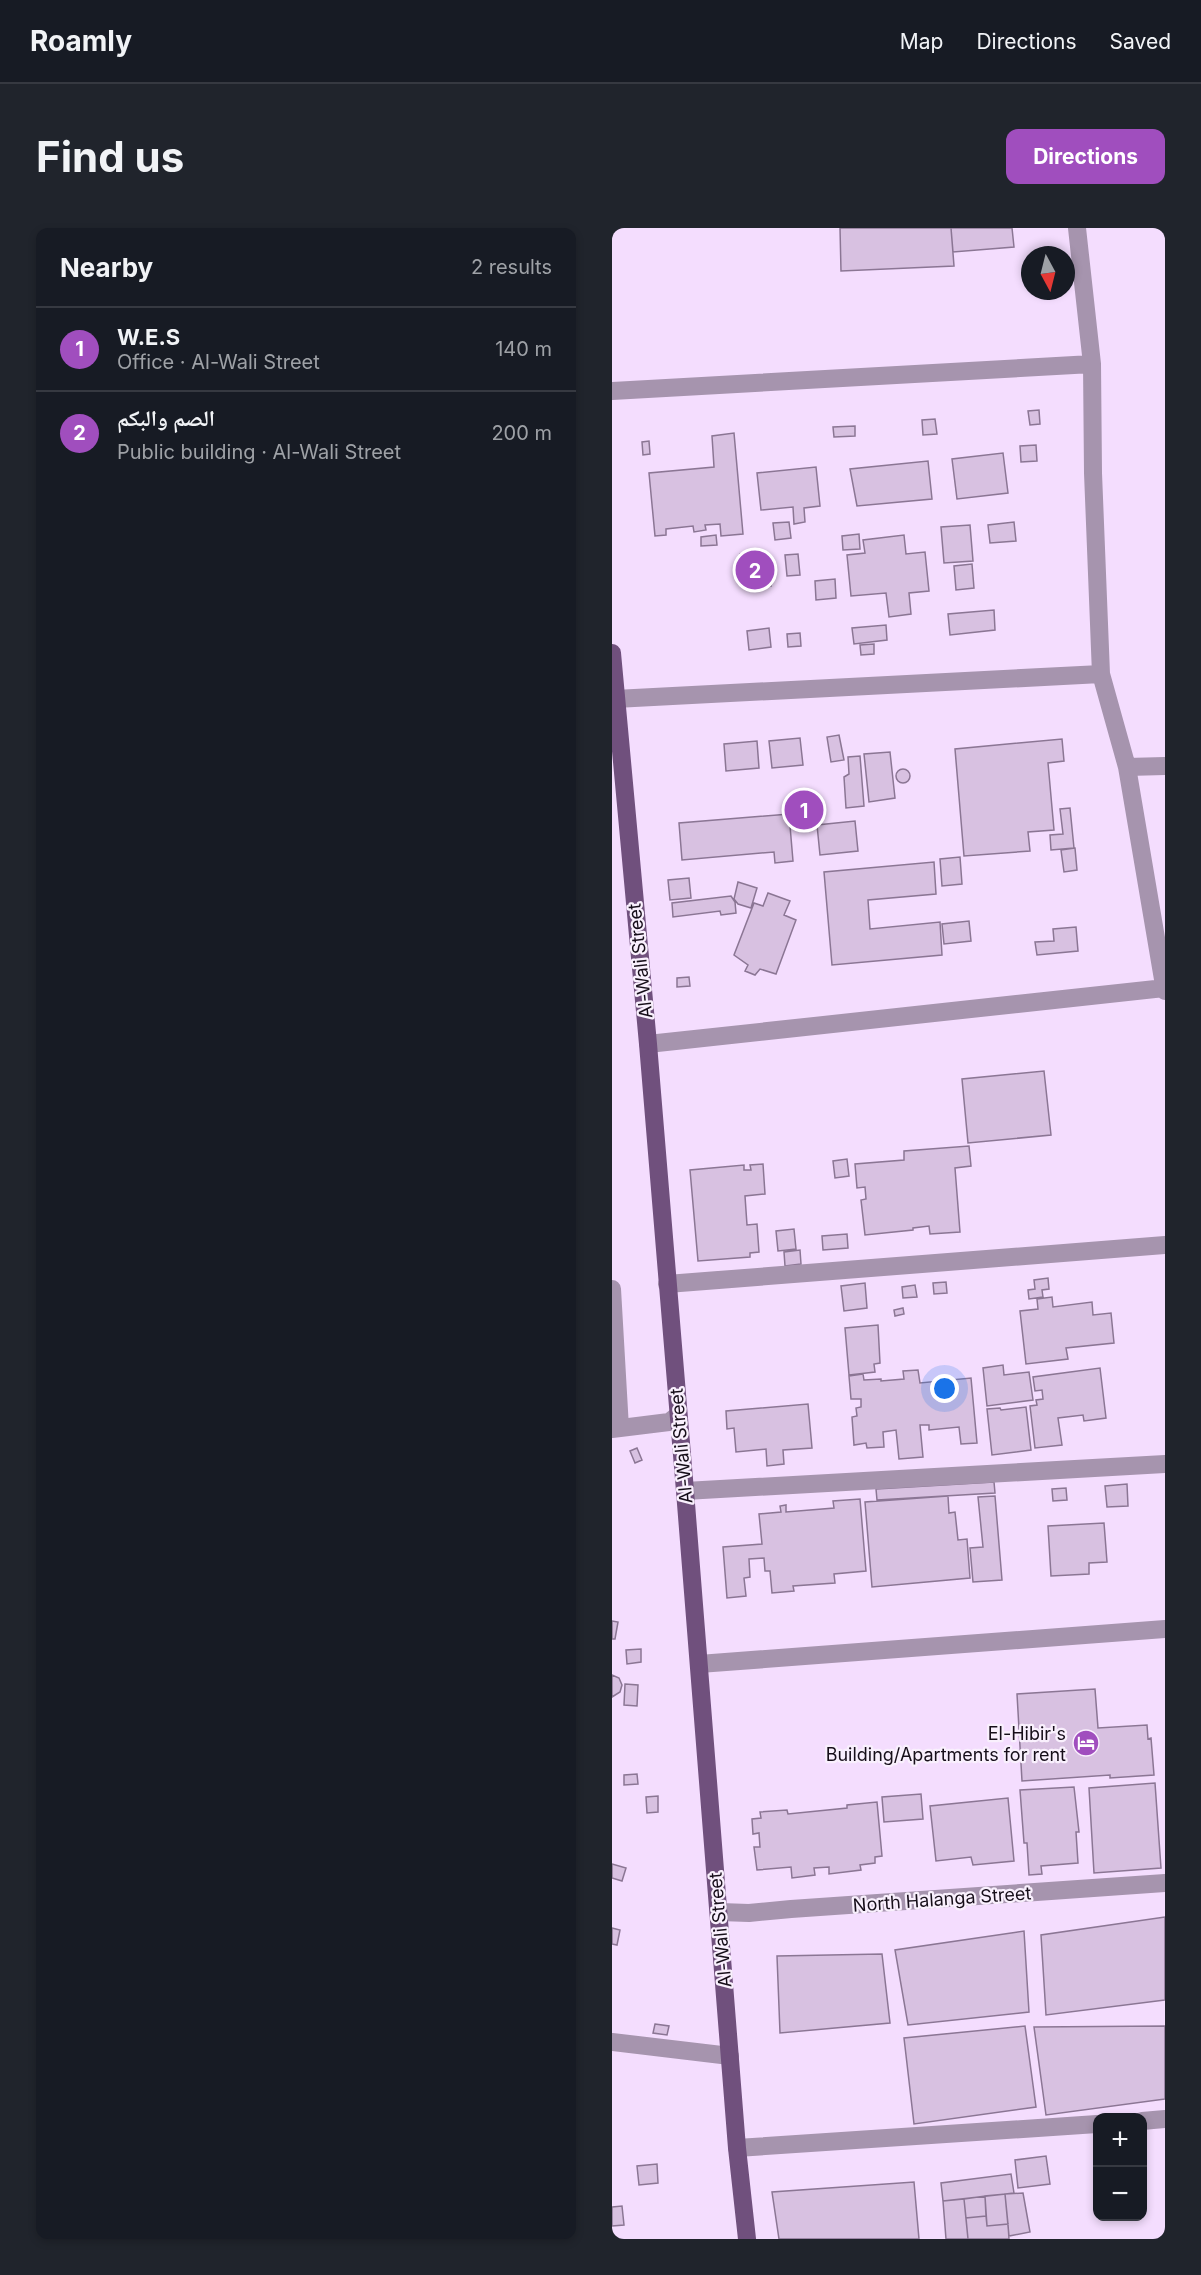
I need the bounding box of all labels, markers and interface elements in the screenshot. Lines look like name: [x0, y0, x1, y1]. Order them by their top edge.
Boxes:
text: Roamly: [30, 24, 132, 58]
text: Map: [900, 29, 943, 54]
text: Directions: [976, 29, 1077, 54]
text: Saved: [1110, 29, 1171, 54]
button: Directions: [1006, 129, 1165, 184]
text: Find us: [36, 131, 184, 182]
north arrow: [1021, 246, 1075, 300]
text: Nearby: [60, 252, 153, 283]
text: 2 results: [471, 255, 552, 279]
text: W.E.S: [117, 324, 180, 350]
text: 1: [75, 337, 84, 361]
text: 140 m: [495, 337, 552, 361]
text: Office · Al-Wali Street: [117, 350, 320, 374]
text: الصم والبكم: [117, 405, 215, 431]
text: 2: [73, 421, 86, 445]
text: 200 m: [491, 421, 552, 445]
text: Public building · Al-Wali Street: [117, 440, 401, 464]
pin: 2: [736, 548, 774, 592]
pin: 1: [784, 788, 824, 832]
street label: Al-Wali Street: [624, 902, 656, 1020]
your location: [930, 1374, 959, 1403]
street label: Al-Wali Street: [665, 1387, 697, 1505]
place label: El-Hibir's Building/Apartments for rent: [826, 1723, 1066, 1765]
hotel icon: El-Hibir's Building/Apartments for rent: [1071, 1728, 1101, 1758]
street label: Al-Wali Street: [704, 1871, 736, 1989]
street label: North Halanga Street: [852, 1882, 1032, 1916]
map controls: [1093, 2113, 1147, 2221]
button: +: [1093, 2113, 1147, 2167]
button: −: [1093, 2167, 1147, 2221]

